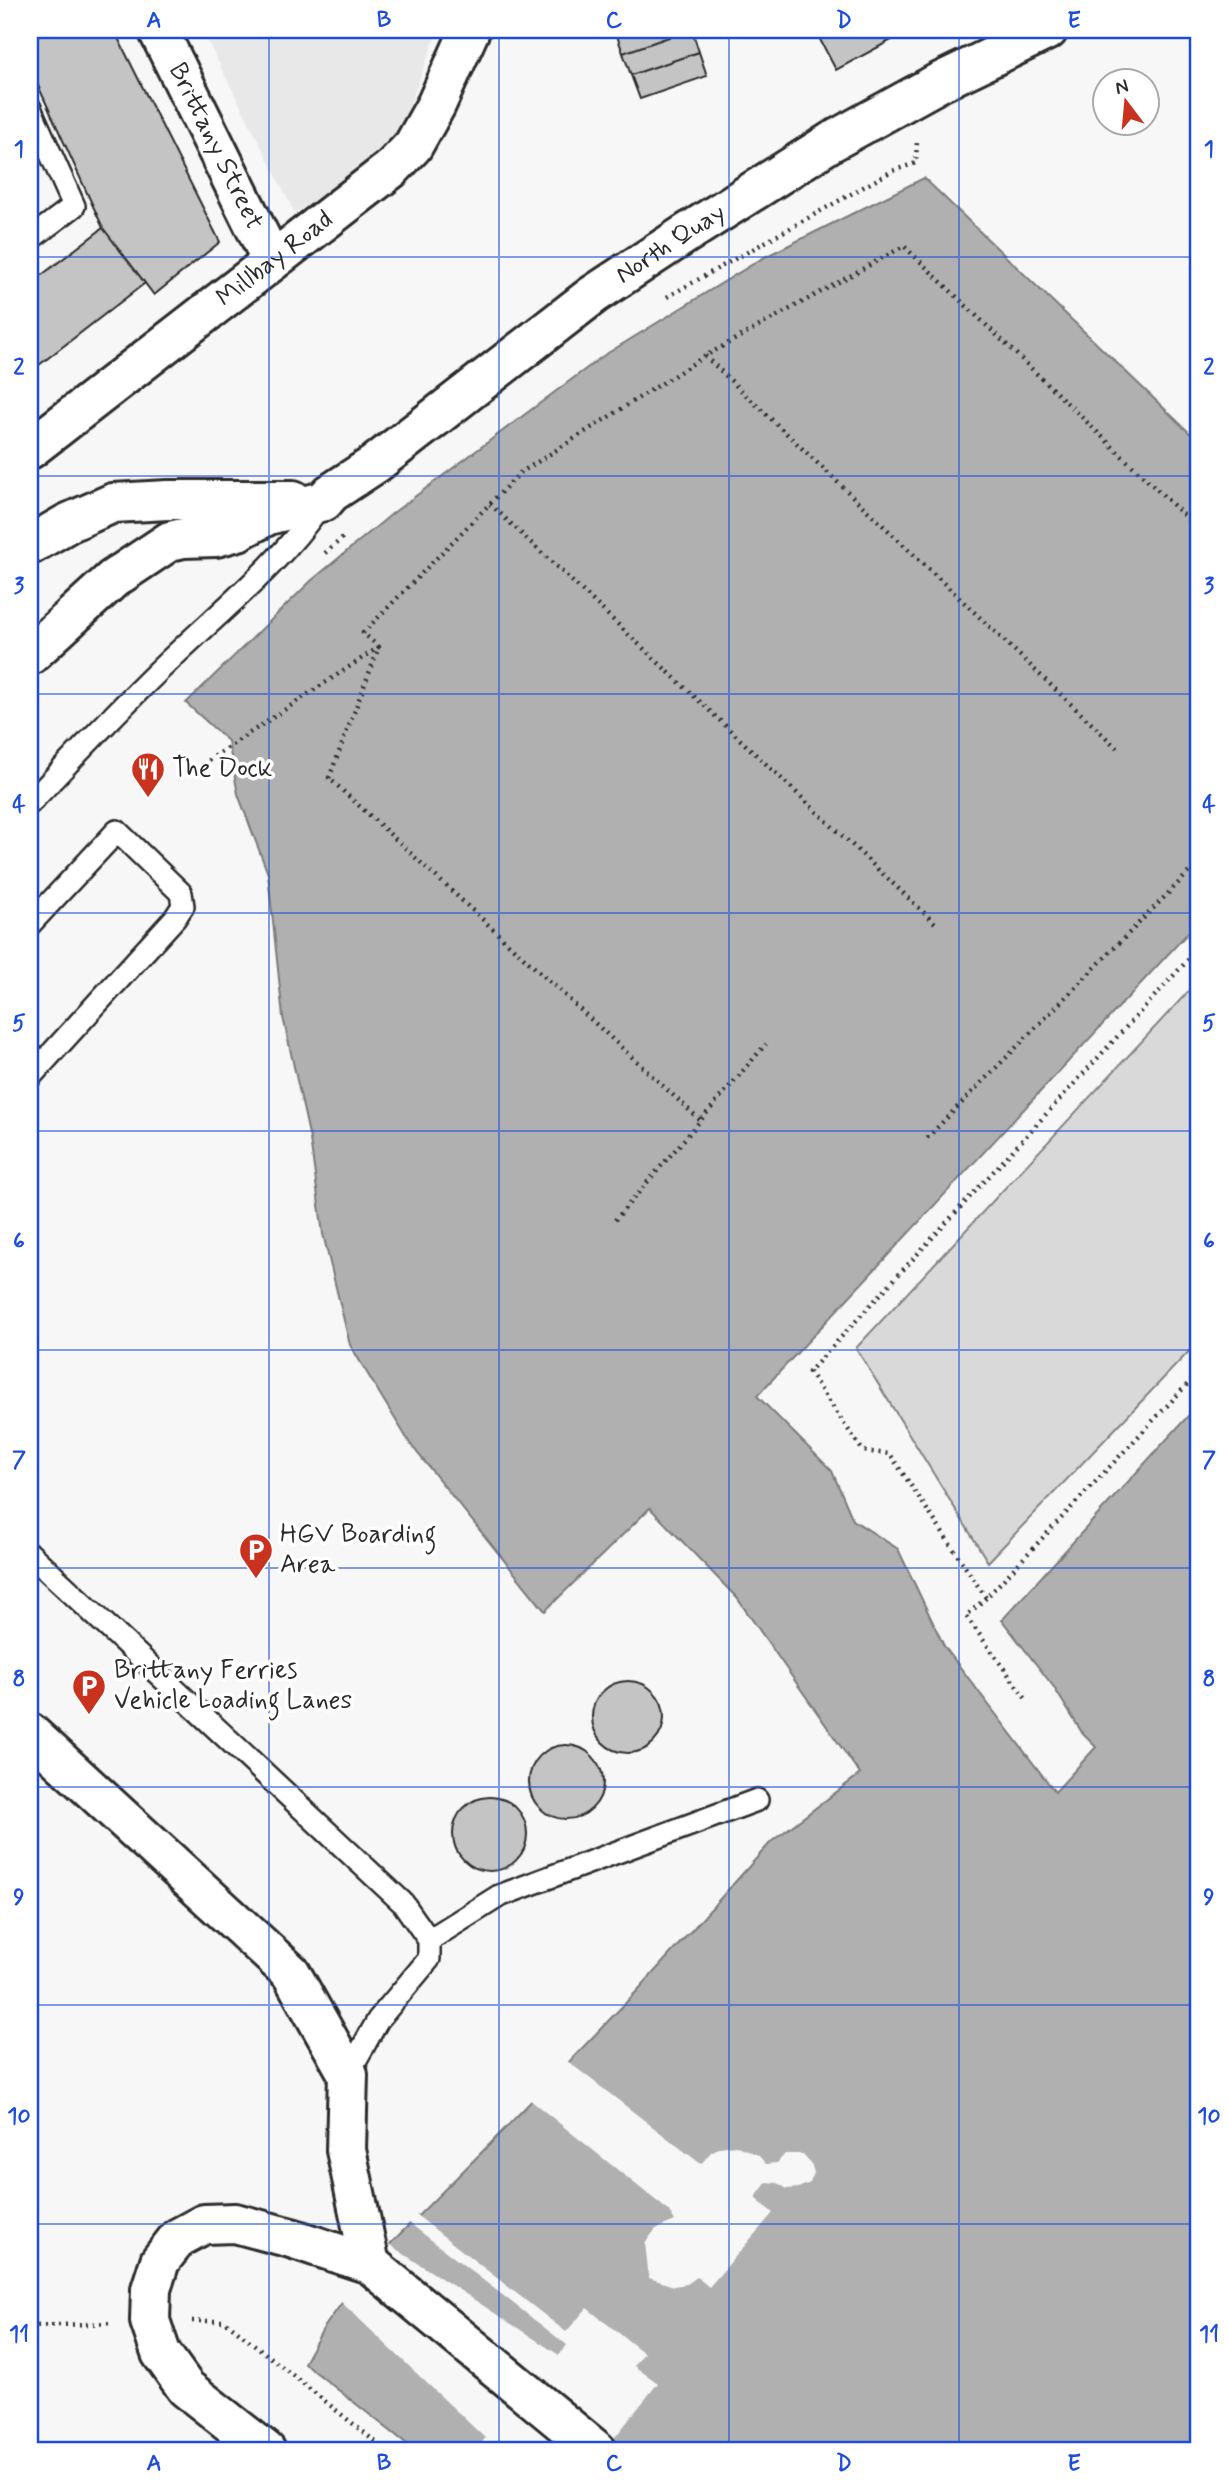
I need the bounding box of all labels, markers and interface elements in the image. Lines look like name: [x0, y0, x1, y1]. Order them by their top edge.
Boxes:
text: A: [146, 6, 162, 36]
text: B: [377, 6, 392, 36]
text: C: [606, 6, 623, 36]
text: D: [836, 6, 852, 36]
text: E: [1067, 6, 1081, 36]
street label: Brittany Street: [160, 57, 271, 236]
north arrow: [1092, 66, 1162, 136]
text: N: [1112, 73, 1131, 101]
text: 1: [14, 135, 24, 165]
text: 1: [1204, 135, 1214, 165]
street label: North Quay: [609, 196, 732, 292]
street label: Millbay Road: [209, 203, 340, 315]
text: 2: [13, 353, 25, 383]
text: 2: [1203, 353, 1215, 383]
text: 3: [14, 572, 25, 602]
text: 3: [1204, 572, 1215, 602]
restaurant icon: The Dock: [129, 750, 167, 799]
place label: The Dock: [172, 752, 273, 786]
text: 4: [12, 790, 26, 820]
text: 4: [1202, 790, 1216, 820]
text: 5: [12, 1009, 26, 1039]
text: 5: [1202, 1009, 1216, 1039]
text: 6: [13, 1227, 25, 1257]
text: 6: [1203, 1227, 1215, 1257]
text: 7: [12, 1446, 26, 1476]
text: 7: [1202, 1446, 1216, 1476]
place label: HGV Boarding Area: [280, 1518, 436, 1582]
parking icon: HGV Boarding Area: [237, 1531, 275, 1580]
place label: Brittany Ferries Vehicle Loading Lanes: [114, 1654, 352, 1721]
text: 8: [13, 1665, 25, 1695]
text: 8: [1203, 1665, 1215, 1695]
parking icon: Brittany Ferries Vehicle Loading Lanes: [70, 1667, 108, 1716]
text: 9: [13, 1883, 25, 1913]
text: 9: [1203, 1883, 1215, 1913]
text: 10: [7, 2102, 31, 2132]
text: 10: [1197, 2102, 1221, 2132]
text: 11: [9, 2320, 29, 2350]
text: 11: [1199, 2320, 1219, 2350]
text: A: [146, 2449, 162, 2479]
text: B: [377, 2449, 392, 2479]
text: C: [606, 2449, 623, 2479]
text: D: [836, 2449, 852, 2479]
text: E: [1067, 2449, 1081, 2479]

